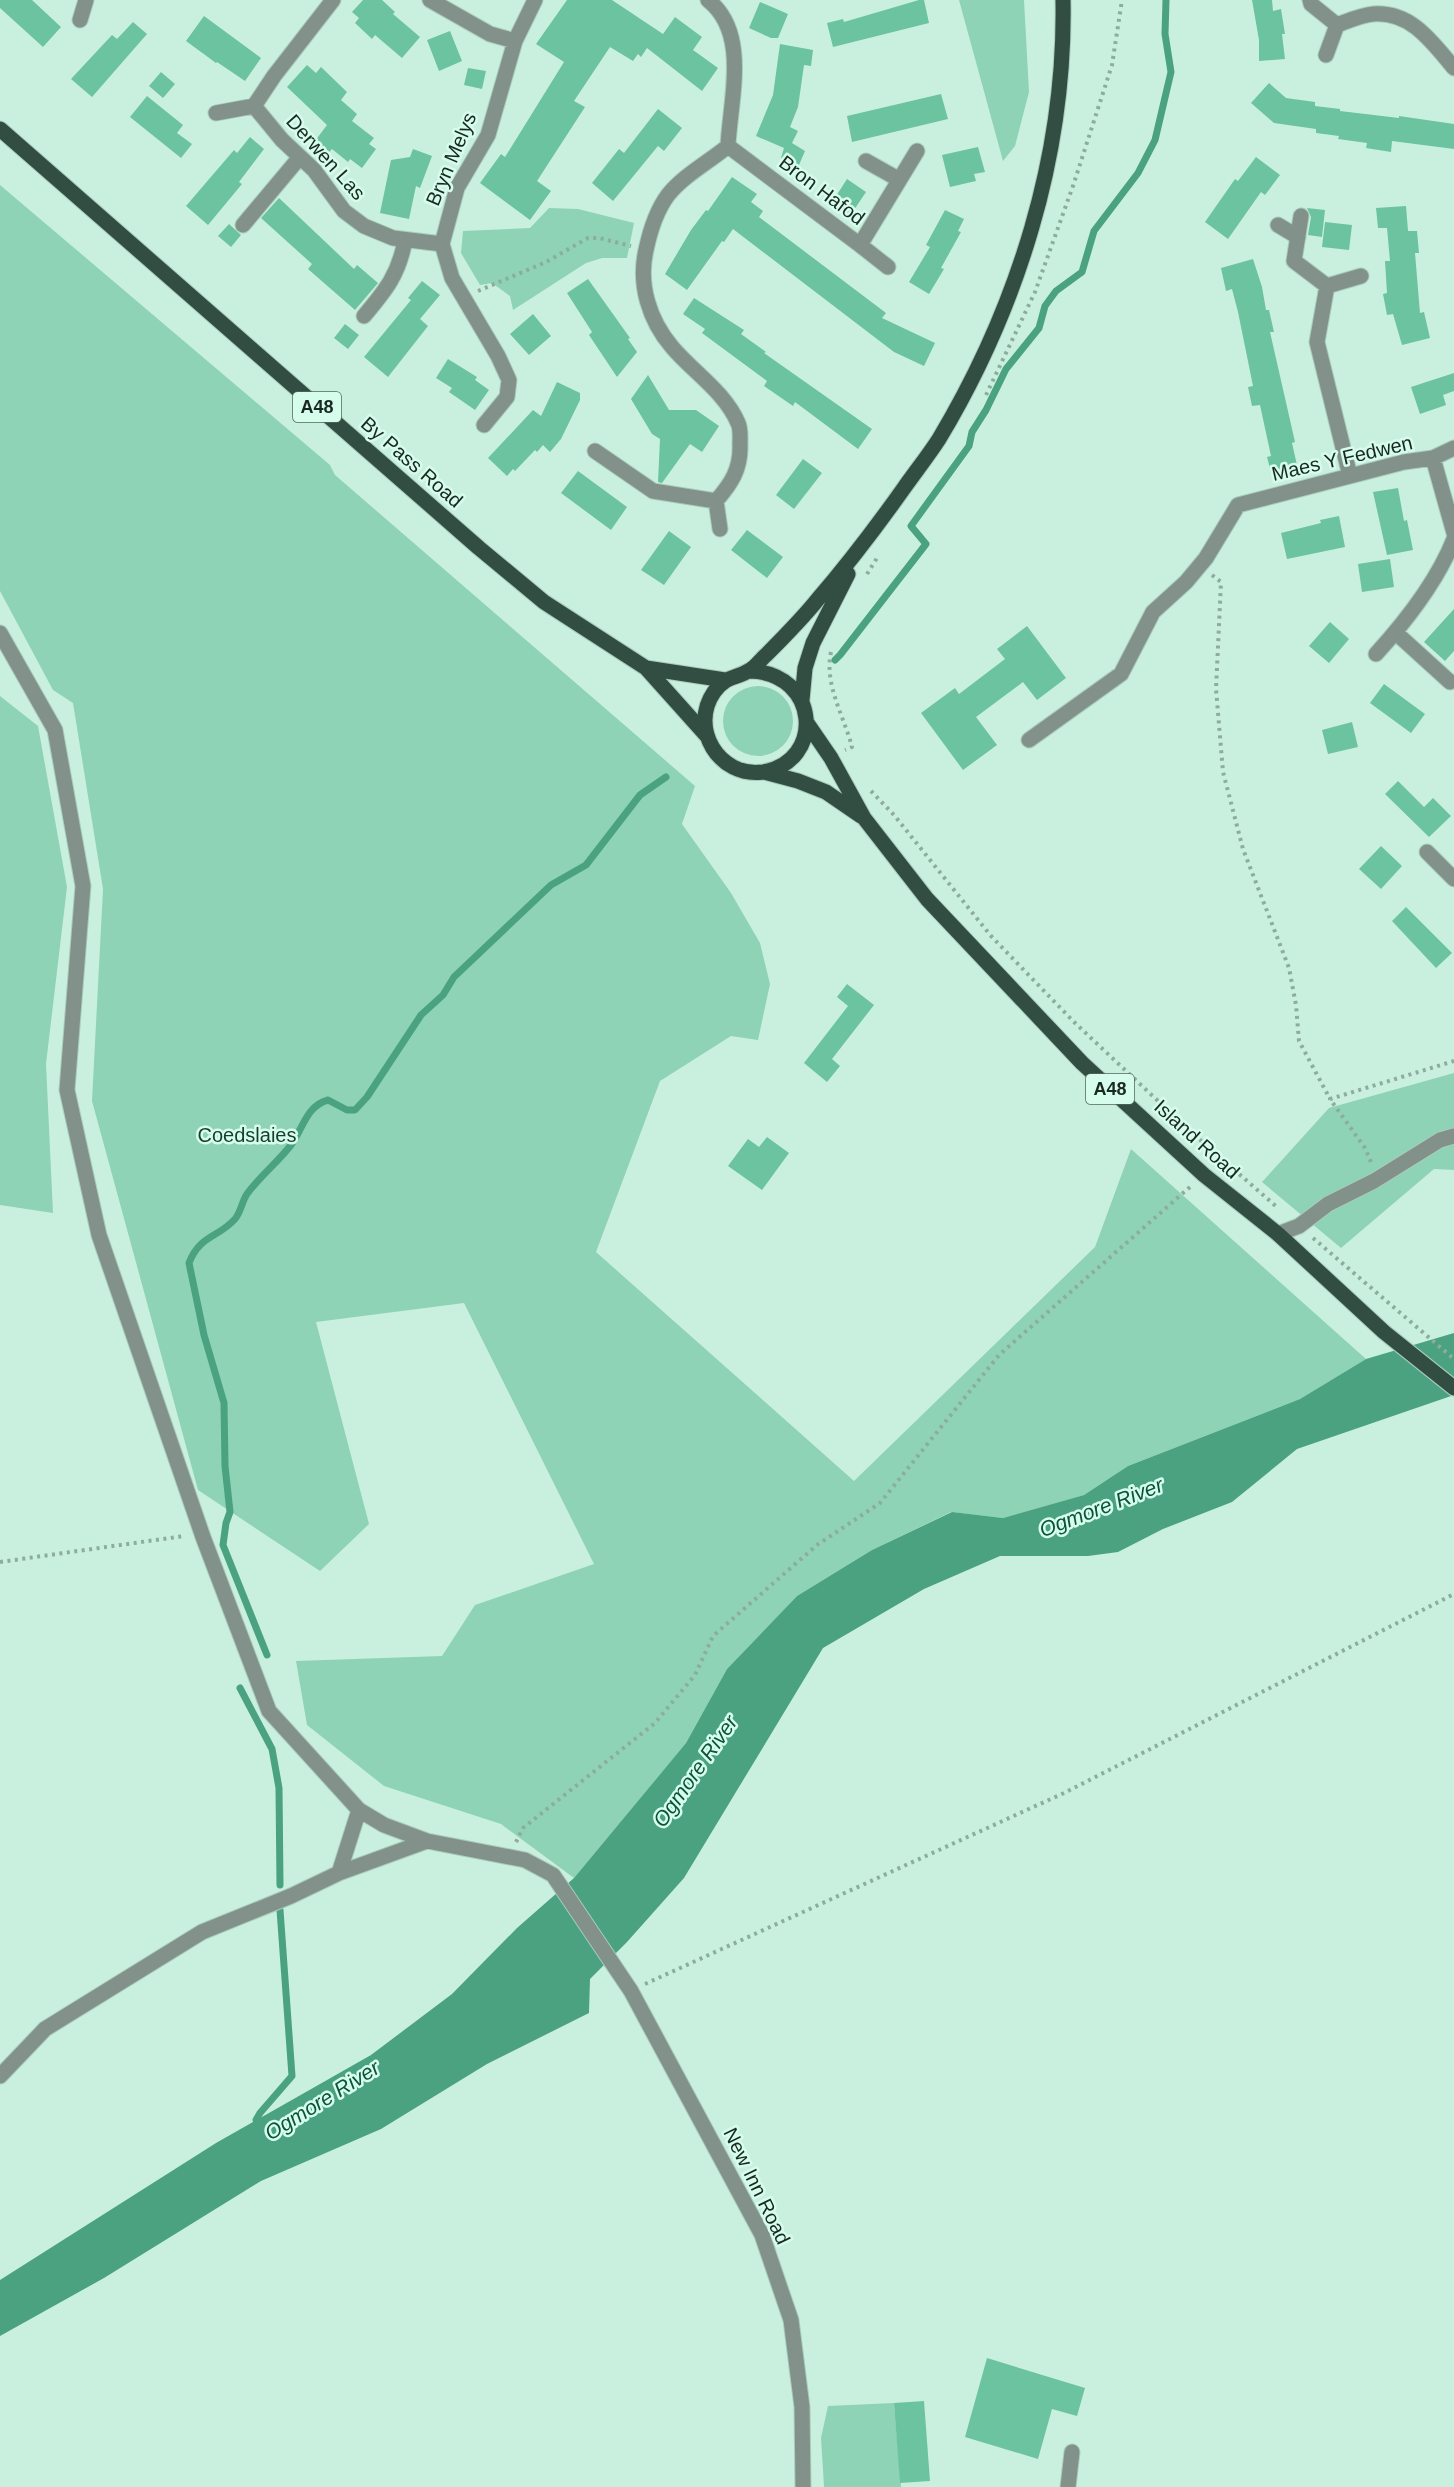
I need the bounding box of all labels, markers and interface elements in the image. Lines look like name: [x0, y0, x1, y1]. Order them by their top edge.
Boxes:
street label: Bryn Melys: [422, 109, 480, 209]
street label: Derwen Las: [282, 110, 370, 204]
street label: Bron Hafod: [775, 151, 869, 229]
road number: A48: [293, 392, 341, 422]
street label: By Pass Road: [357, 412, 467, 512]
street label: Maes Y Fedwen: [1269, 431, 1415, 485]
road number: A48: [1086, 1074, 1134, 1104]
street label: Island Road: [1150, 1095, 1244, 1183]
park label: Coedslaies: [198, 1124, 296, 1146]
water label: Ogmore River: [1036, 1472, 1167, 1541]
water label: Ogmore River: [648, 1710, 742, 1831]
water label: Ogmore River: [260, 2055, 384, 2144]
street label: New Inn Road: [719, 2124, 795, 2248]

